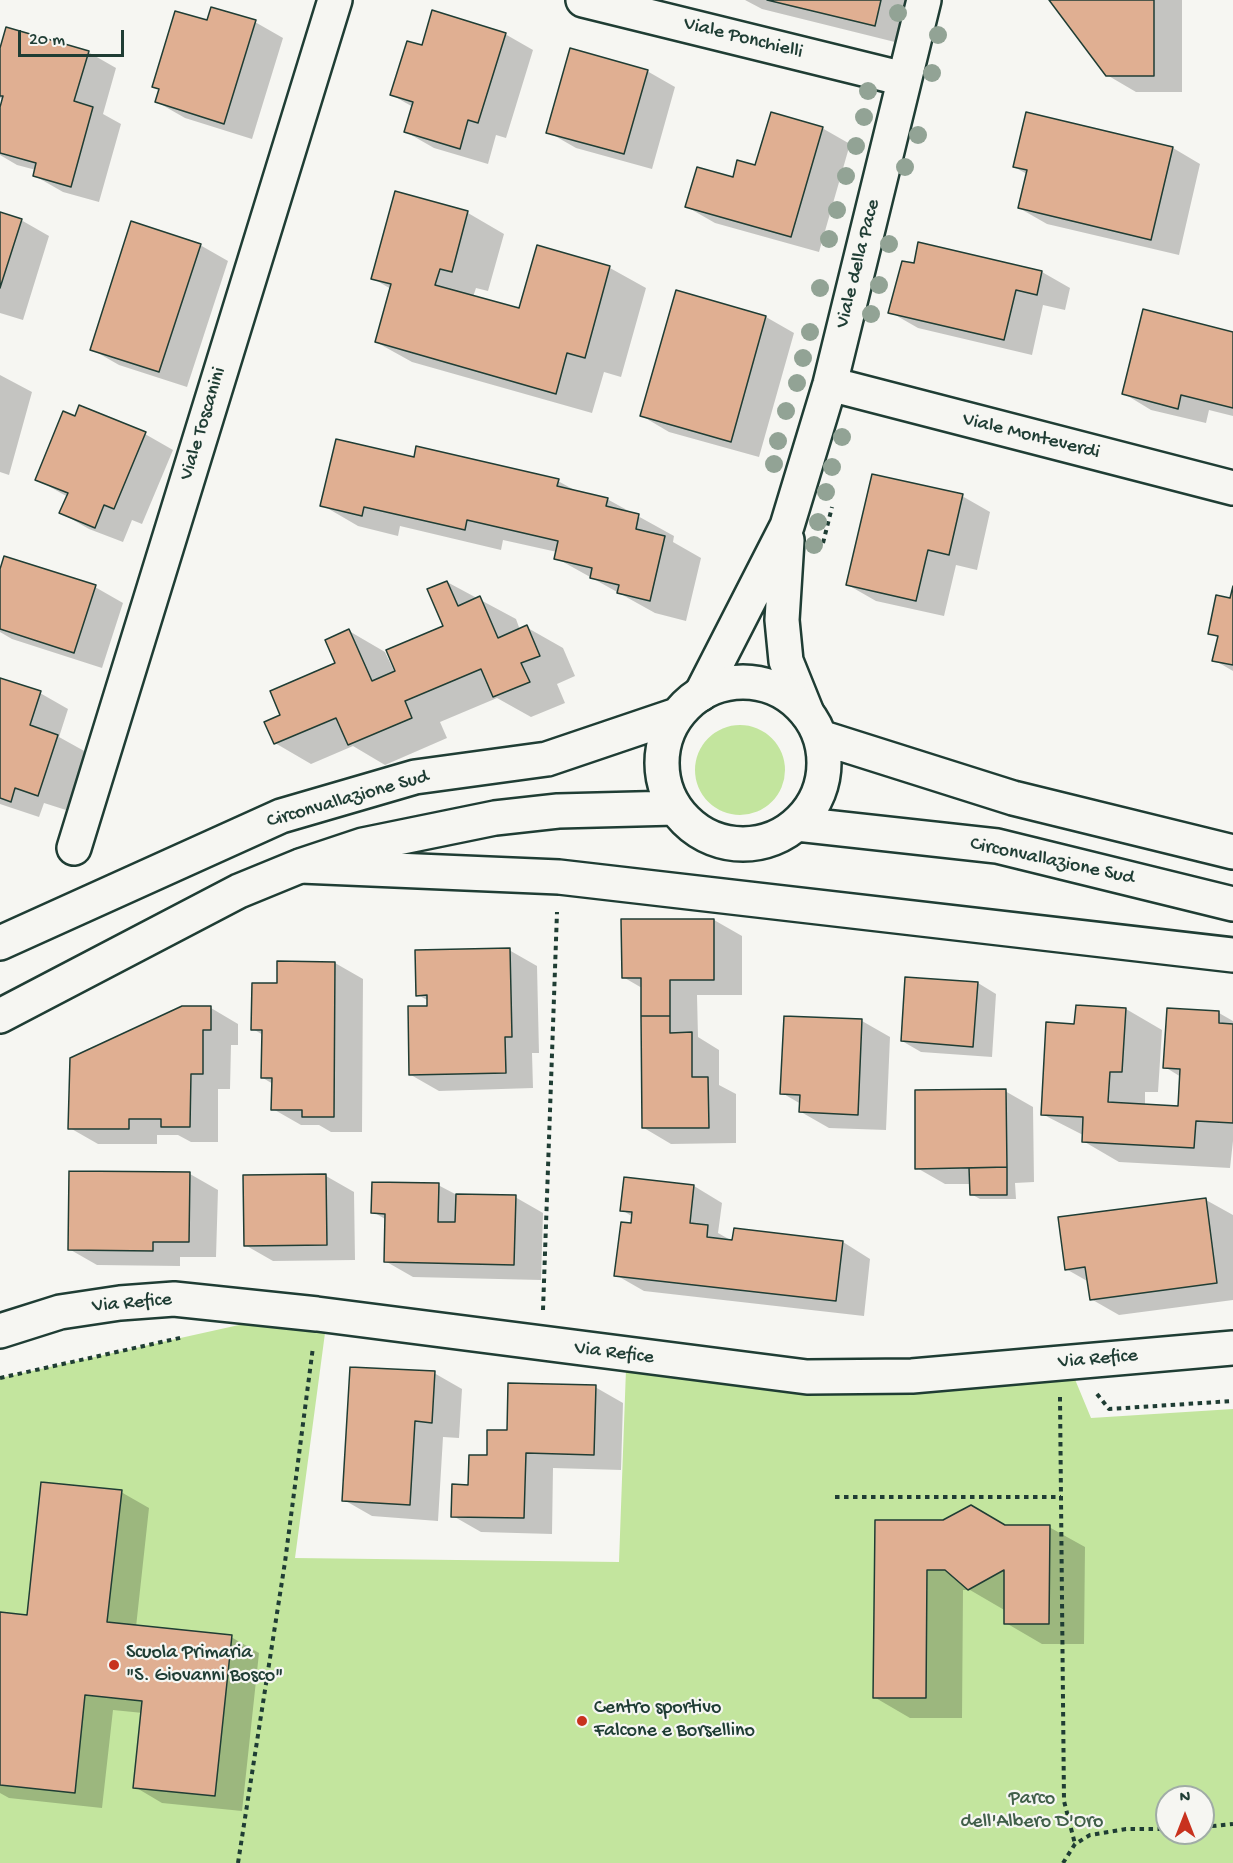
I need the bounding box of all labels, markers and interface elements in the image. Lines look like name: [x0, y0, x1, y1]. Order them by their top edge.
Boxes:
street label: Viale Ponchielli: [681, 13, 805, 65]
scale bar: [21, 18, 128, 56]
text: 20 m: [29, 30, 65, 51]
street label: Viale della Pace: [831, 197, 887, 331]
street label: Viale Toscanini: [175, 365, 233, 483]
street label: Viale Monteverdi: [960, 408, 1102, 466]
street label: Circonvallazione Sud: [264, 765, 432, 835]
street label: Circonvallazione Sud: [968, 833, 1136, 891]
street label: Via Refice: [91, 1289, 173, 1319]
street label: Via Refice: [573, 1337, 655, 1371]
street label: Via Refice: [1057, 1345, 1139, 1375]
place label: Scuola Primaria "S. Giovanni Bosco": [126, 1642, 283, 1689]
marker: Scuola Primaria "S. Giovanni Bosco": [107, 1658, 121, 1672]
place label: Centro sportivo Falcone e Borsellino: [594, 1697, 755, 1744]
marker: Centro sportivo Falcone e Borsellino: [575, 1714, 589, 1728]
north arrow: [1155, 1785, 1215, 1845]
park label: Parco dell'Albero D'Oro: [961, 1788, 1103, 1835]
text: N: [1180, 1789, 1190, 1808]

